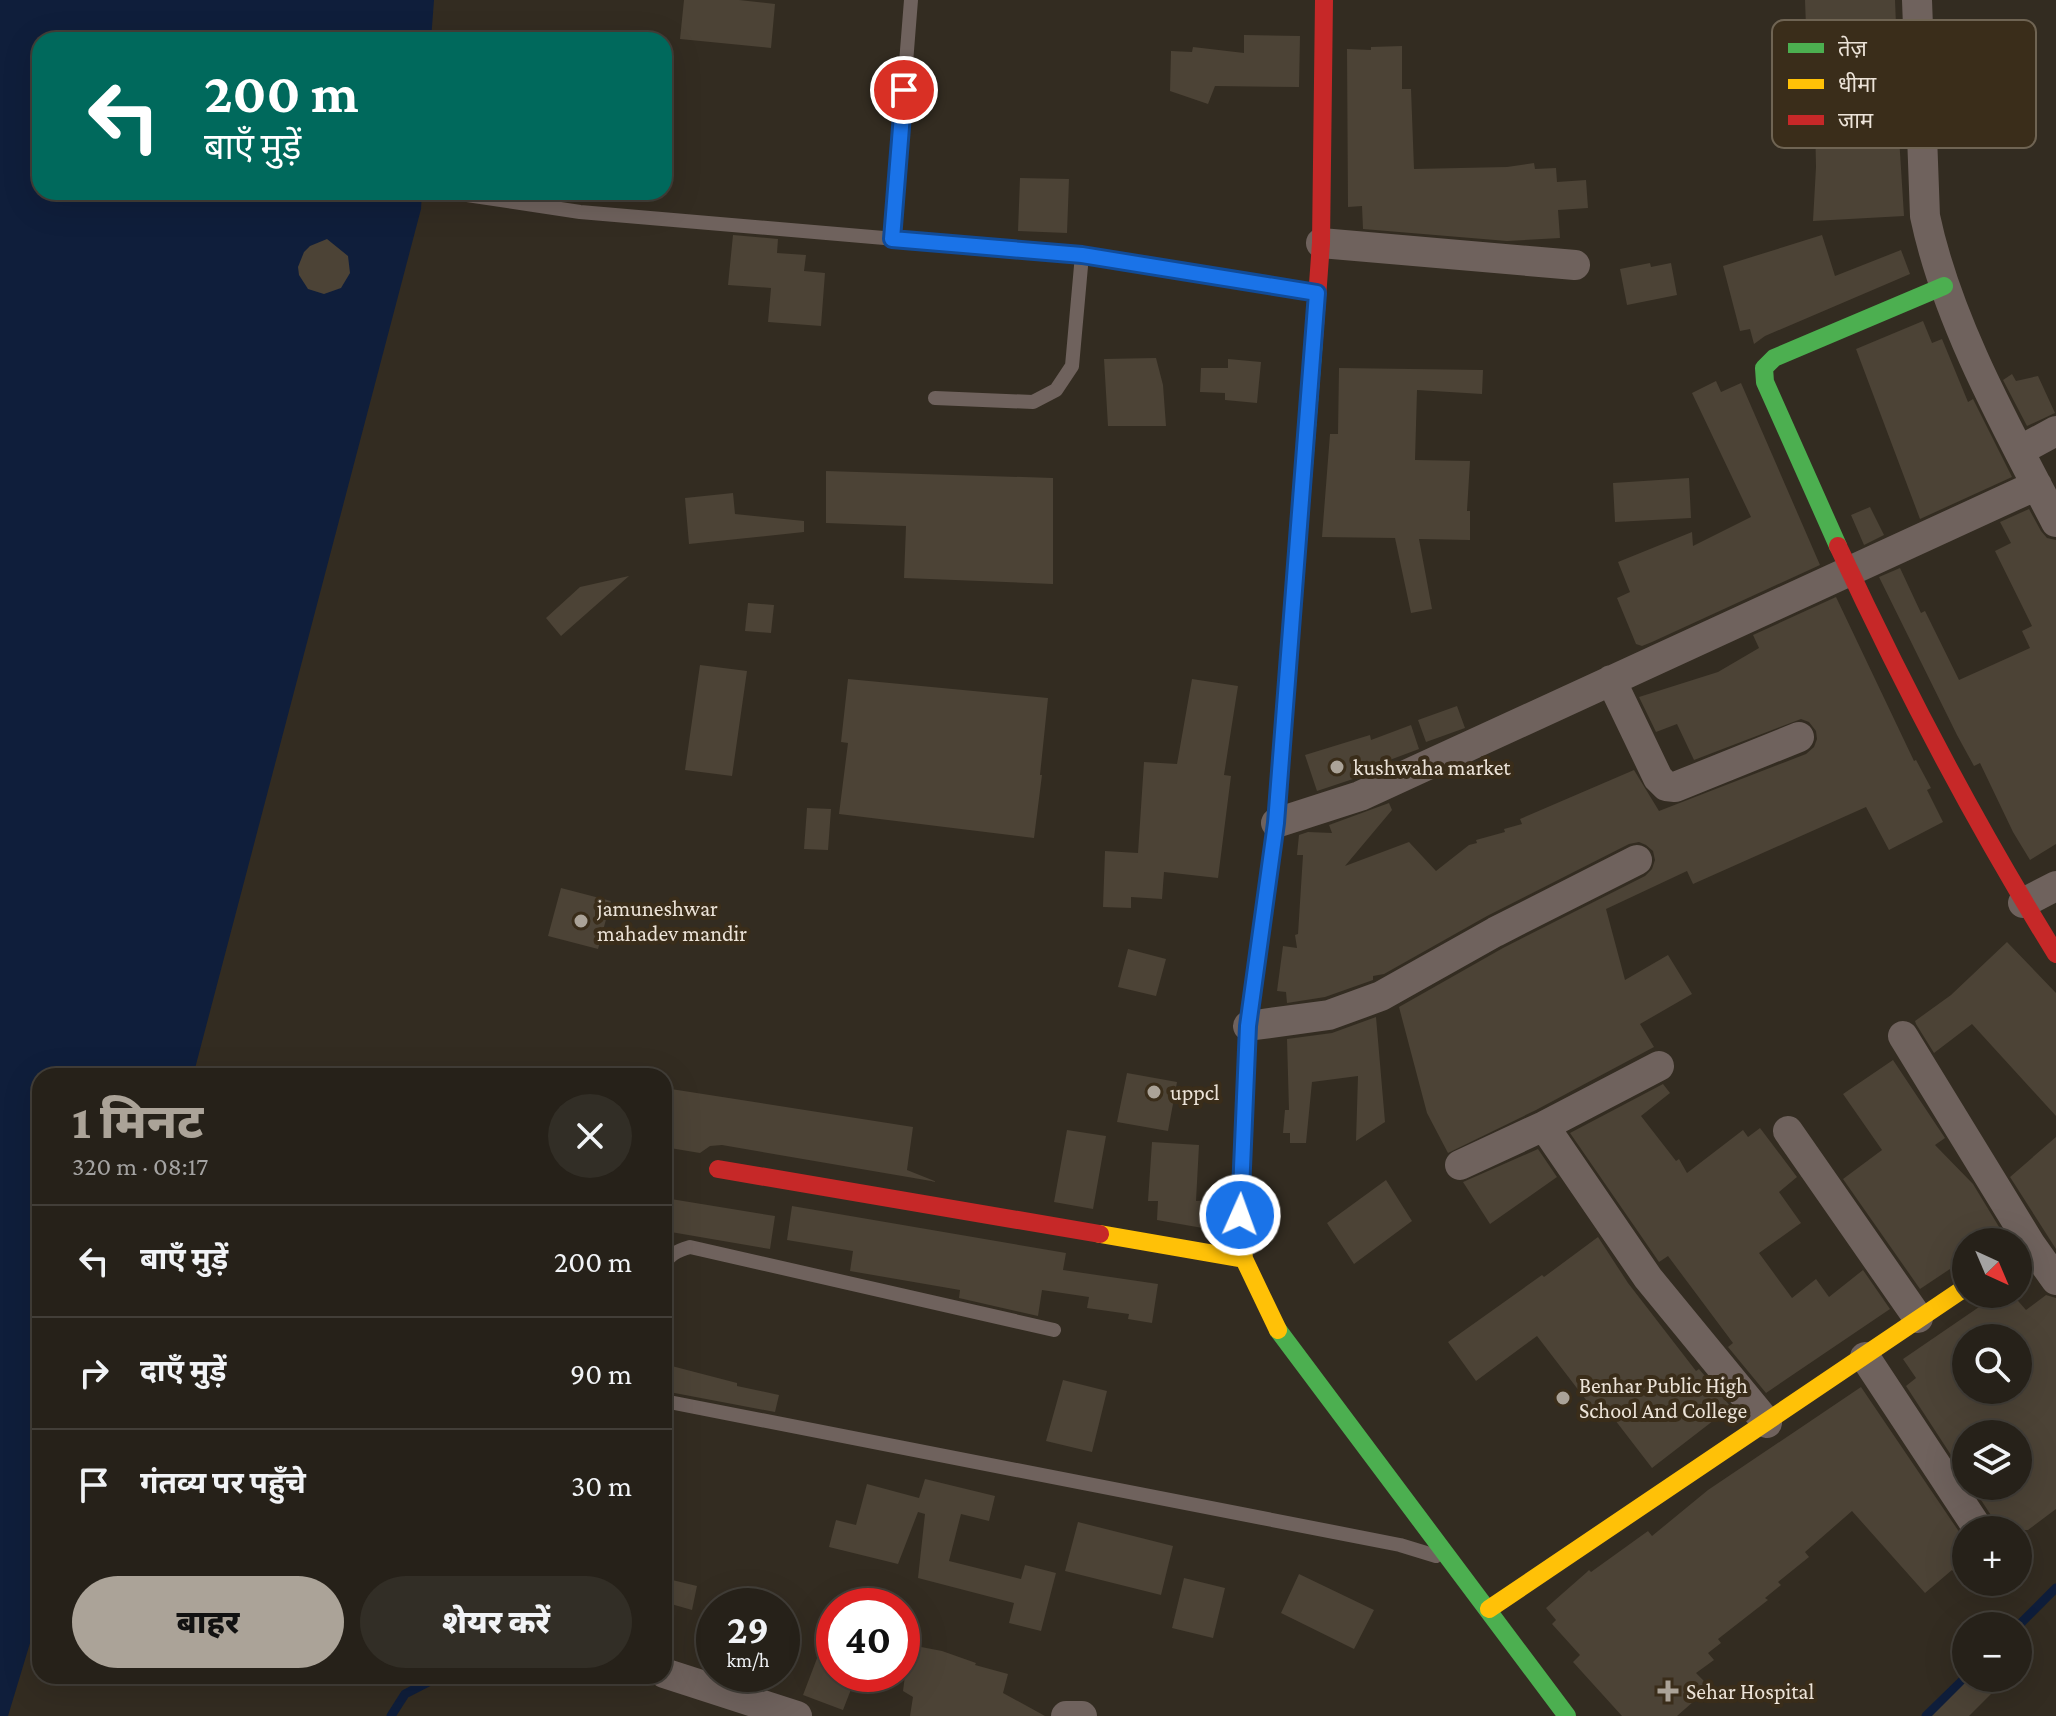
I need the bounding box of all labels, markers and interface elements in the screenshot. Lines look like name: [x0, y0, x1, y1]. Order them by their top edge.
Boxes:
legend: [1772, 20, 2036, 148]
text: तेज़: [1838, 35, 1868, 61]
pin: [870, 56, 938, 124]
text: 200 m: [204, 62, 359, 124]
icon: left: [72, 64, 176, 168]
icon: arrive: [882, 68, 926, 112]
text: धीमा: [1838, 72, 1876, 97]
text: जाम: [1838, 108, 1874, 133]
text: बाएँ मुड़ें: [204, 127, 301, 167]
place label: kushwaha market: [1353, 755, 1511, 780]
marker: kushwaha market: [1328, 758, 1346, 776]
place label: jamuneshwar mahadev mandir: [596, 896, 747, 946]
marker: jamuneshwar mahadev mandir: [572, 912, 590, 930]
place label: uppcl: [1170, 1080, 1220, 1105]
marker: uppcl: [1145, 1083, 1163, 1101]
button: close: [548, 1094, 632, 1178]
text: 1 मिनट: [72, 1095, 203, 1148]
text: 320 m · 08:17: [72, 1152, 208, 1181]
position arrow: [1198, 1173, 1282, 1257]
north arrow: [1952, 1228, 2032, 1308]
map controls: [1952, 1228, 2032, 1692]
icon: left: [72, 1239, 116, 1283]
text: बाएँ मुड़ें: [140, 1242, 228, 1275]
text: 200 m: [554, 1245, 632, 1278]
button: search: [1952, 1324, 2032, 1404]
icon: right: [72, 1351, 116, 1395]
text: दाएँ मुड़ें: [140, 1354, 226, 1387]
text: 90 m: [570, 1357, 632, 1390]
place label: Benhar Public High School And College: [1579, 1373, 1748, 1423]
marker: Benhar Public High School And College: [1554, 1389, 1572, 1407]
button: layers: [1952, 1420, 2032, 1500]
icon: arrive: [72, 1463, 116, 1507]
text: गंतव्य पर पहुँचे: [140, 1466, 306, 1499]
text: 30 m: [571, 1469, 632, 1502]
button: +: [1952, 1516, 2032, 1596]
button: बाहर: [72, 1576, 344, 1668]
button: शेयर करें: [360, 1576, 632, 1668]
speed limit sign: 40: [816, 1588, 920, 1692]
text: 29: [727, 1607, 769, 1652]
button: −: [1952, 1612, 2032, 1692]
text: km/h: [726, 1649, 770, 1671]
place label: Sehar Hospital: [1686, 1679, 1815, 1704]
marker: Sehar Hospital: [1657, 1680, 1679, 1702]

